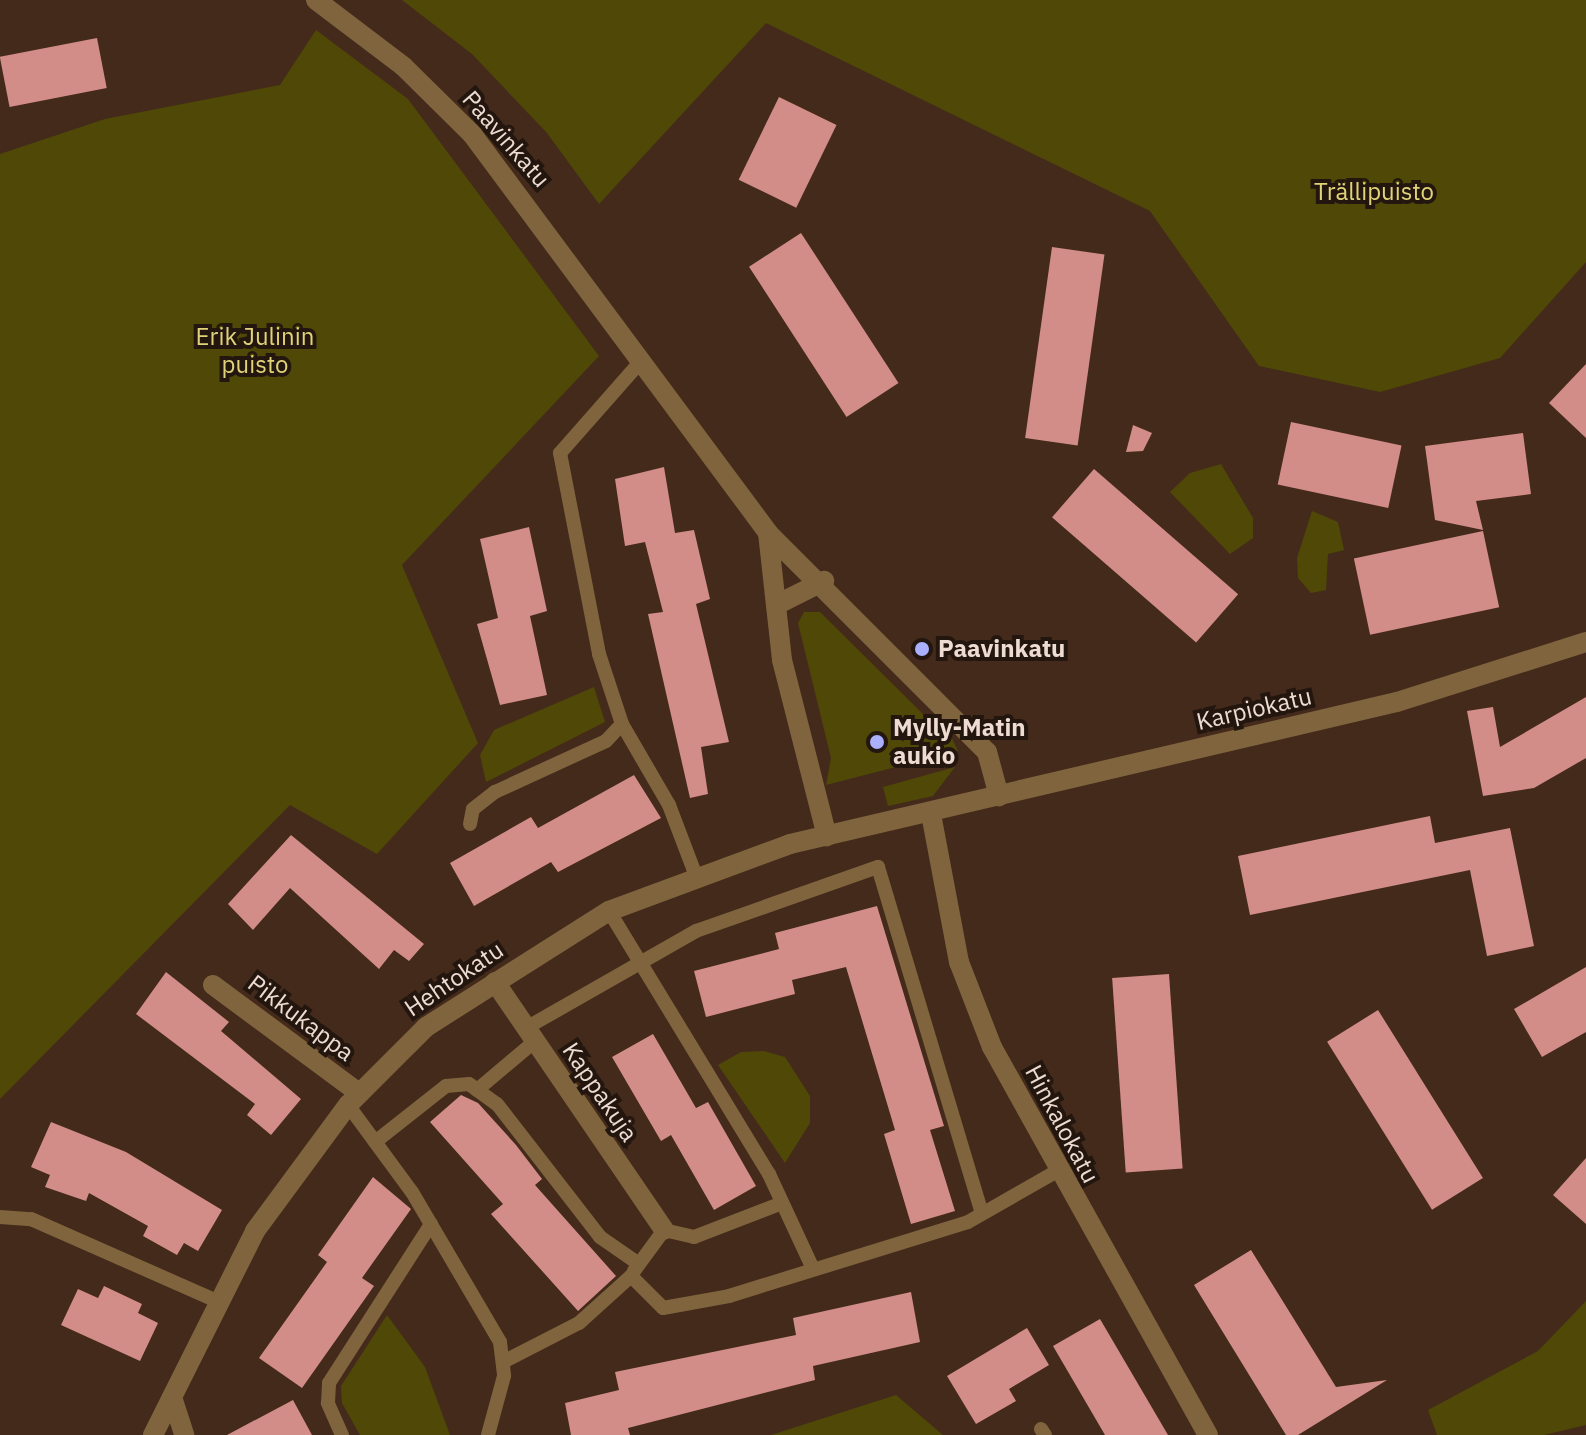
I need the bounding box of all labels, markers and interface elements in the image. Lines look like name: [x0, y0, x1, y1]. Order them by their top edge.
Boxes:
street label: Paavinkatu: [456, 85, 556, 193]
park label: Trällipuisto: [1314, 178, 1434, 206]
park label: Erik Julinin puisto: [196, 323, 314, 379]
place label: Paavinkatu: [938, 635, 1065, 663]
marker: Paavinkatu: [913, 640, 931, 658]
street label: Karpiokatu: [1194, 682, 1314, 736]
place label: Mylly-Matin aukio: [893, 714, 1026, 770]
marker: Mylly-Matin aukio: [868, 733, 886, 751]
street label: Hehtokatu: [399, 935, 509, 1023]
street label: Pikkukappa: [242, 969, 360, 1067]
street label: Kappakuja: [556, 1037, 644, 1147]
street label: Hinkalokatu: [1019, 1060, 1105, 1188]

